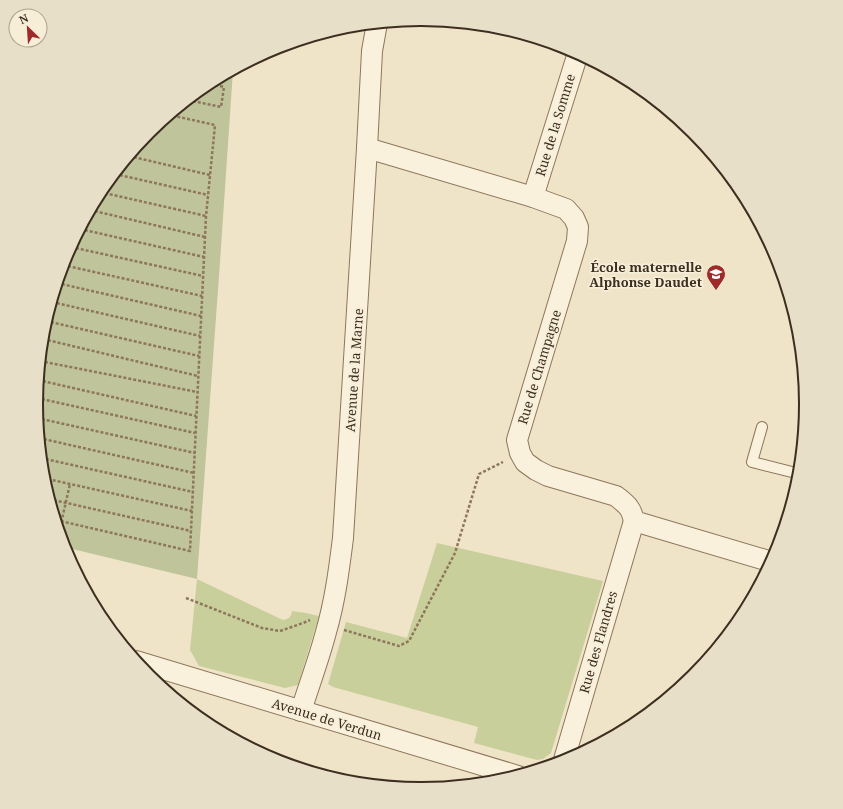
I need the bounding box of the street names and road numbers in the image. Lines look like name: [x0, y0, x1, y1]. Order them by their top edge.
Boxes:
street label: Rue de la Somme: [531, 72, 579, 178]
street label: Rue de Champagne: [513, 307, 565, 426]
street label: Avenue de la Marne: [341, 308, 367, 432]
street label: Rue des Flandres: [575, 589, 621, 695]
street label: Avenue de Verdun: [270, 694, 385, 744]

